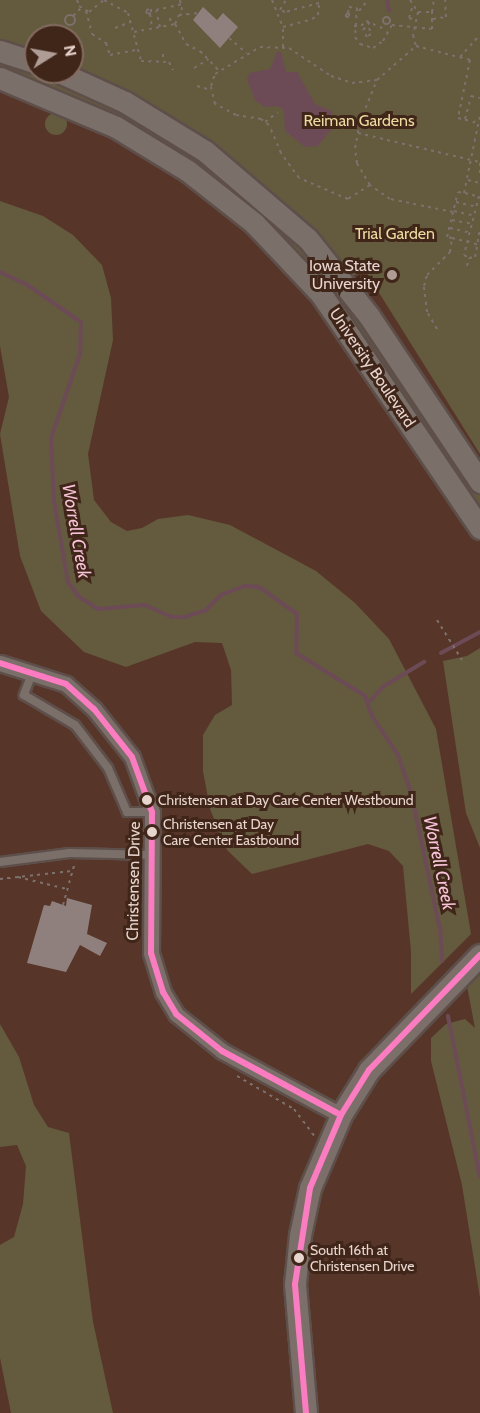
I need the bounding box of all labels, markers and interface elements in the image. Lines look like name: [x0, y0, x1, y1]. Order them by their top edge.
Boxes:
north arrow: [24, 24, 84, 84]
text: N: [60, 43, 81, 58]
park label: Reiman Gardens: [303, 111, 415, 131]
park label: Trial Garden: [355, 224, 435, 244]
place label: Iowa State University: [309, 256, 380, 294]
marker: Iowa State University: [385, 268, 399, 282]
street label: University Boulevard: [325, 305, 419, 431]
water label: Worrell Creek: [57, 482, 95, 580]
place label: Christensen at Day Care Center Westbound: [158, 792, 414, 808]
marker: Christensen at Day Care Center Westbound: [141, 794, 153, 806]
water label: Worrell Creek: [418, 814, 460, 912]
place label: Christensen at Day Care Center Eastbound: [163, 816, 299, 849]
street label: Christensen Drive: [123, 821, 145, 941]
marker: Christensen at Day Care Center Eastbound: [146, 826, 158, 838]
place label: South 16th at Christensen Drive: [310, 1242, 414, 1274]
marker: South 16th at Christensen Drive: [293, 1252, 305, 1264]

